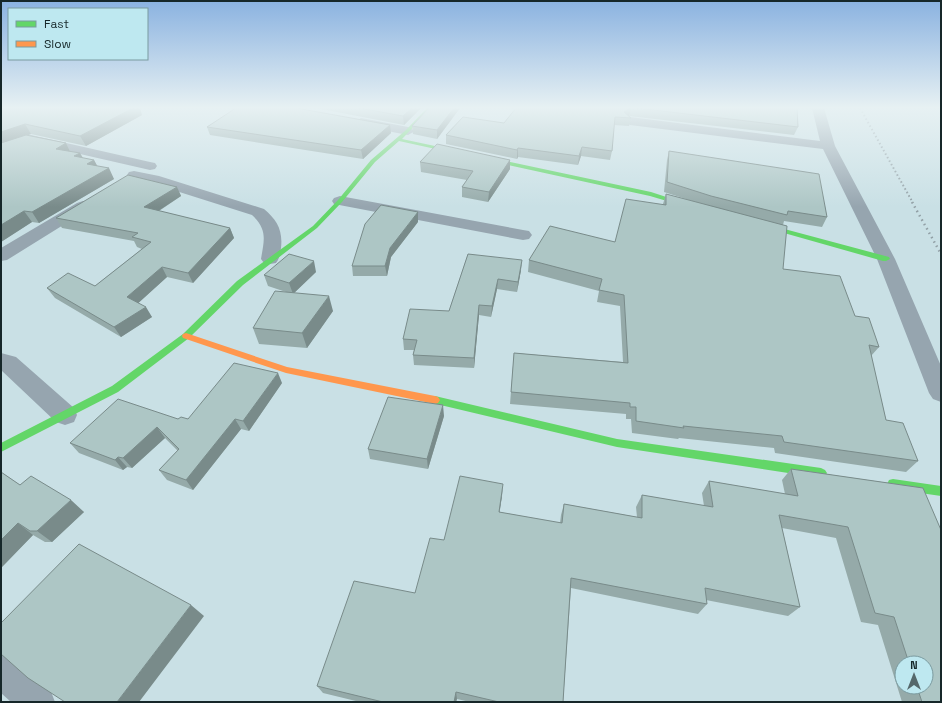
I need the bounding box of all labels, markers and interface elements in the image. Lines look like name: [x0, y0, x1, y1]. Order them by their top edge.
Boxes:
legend: [8, 8, 148, 60]
text: Fast: [44, 16, 69, 32]
text: Slow: [44, 36, 71, 52]
north arrow: [894, 655, 934, 695]
text: N: [910, 658, 918, 672]

